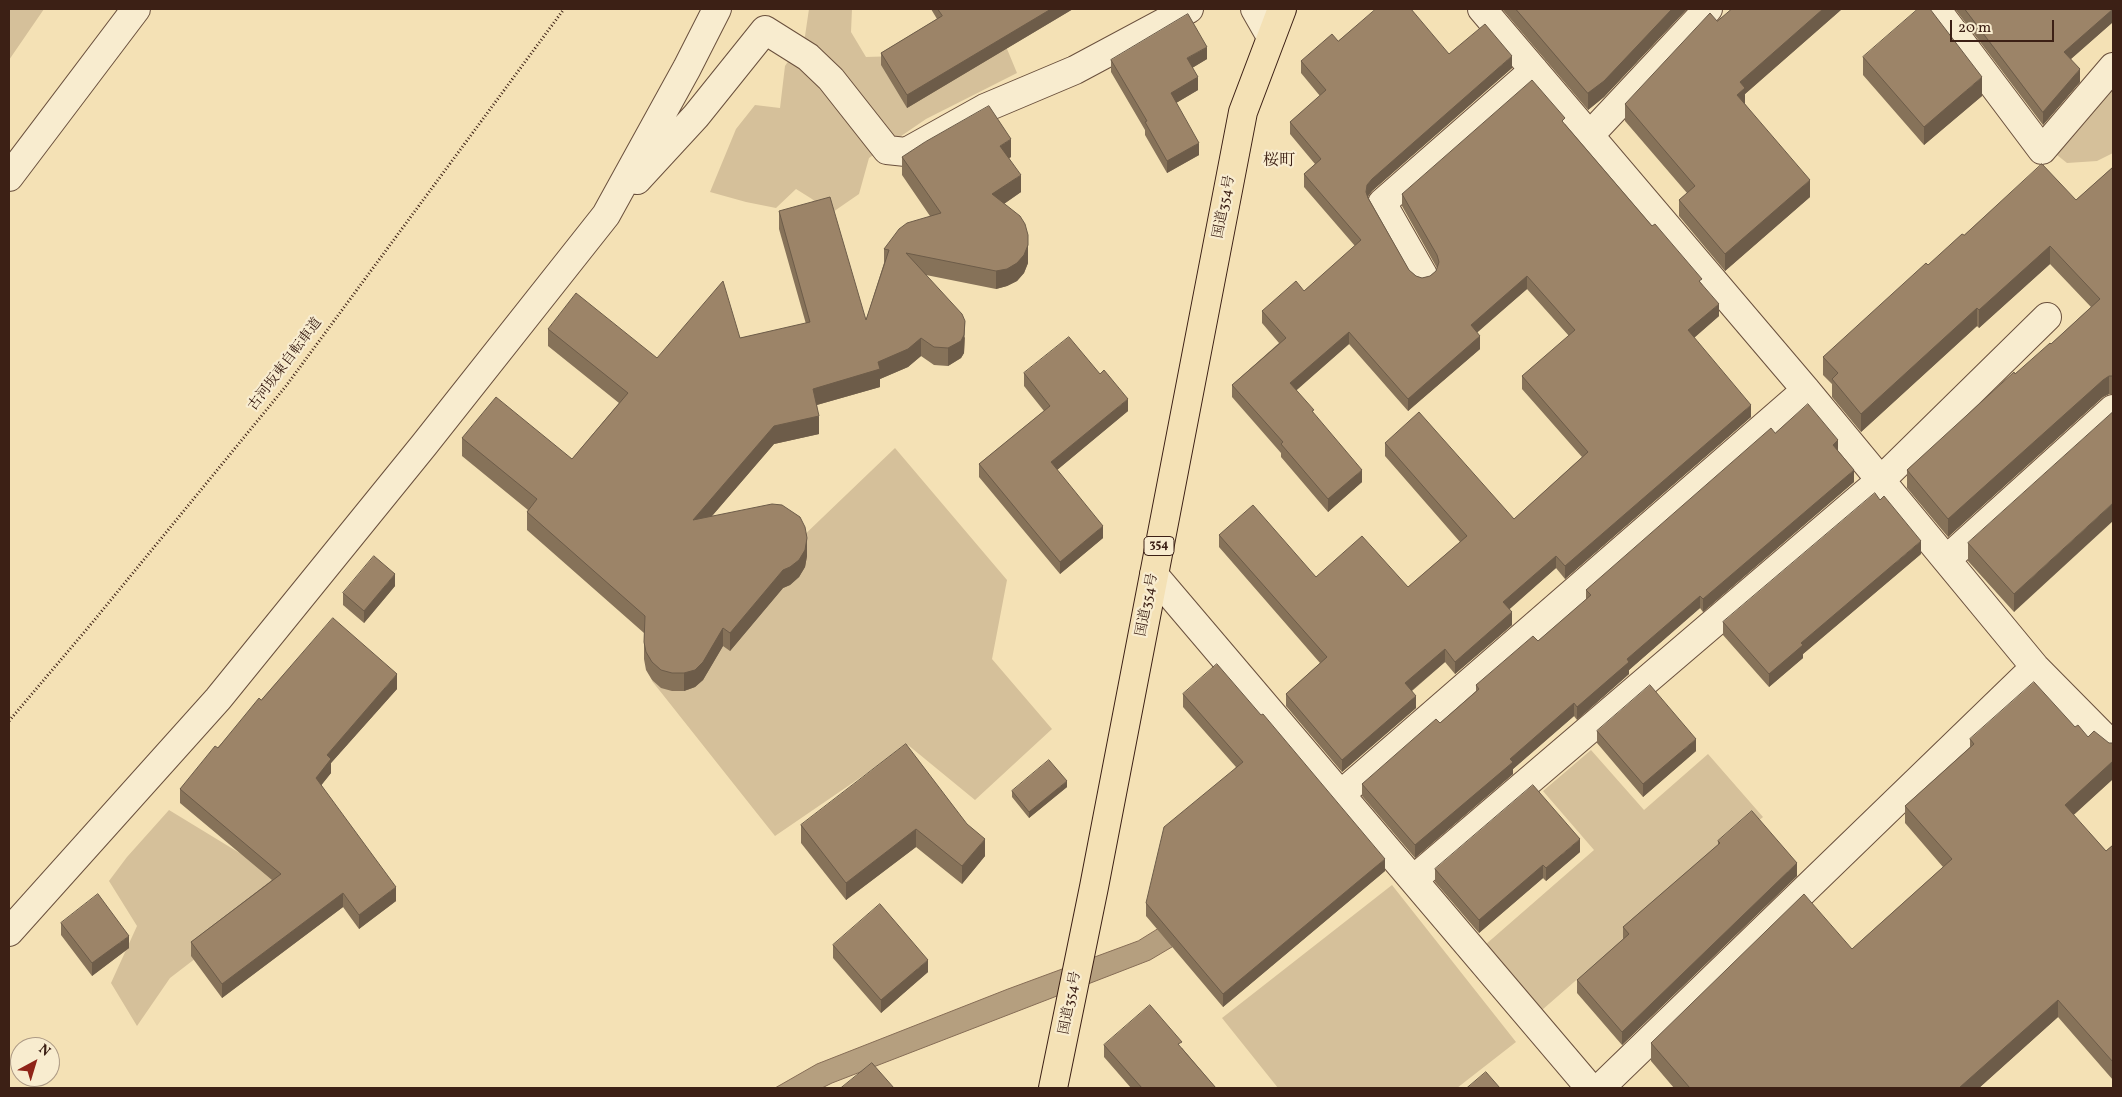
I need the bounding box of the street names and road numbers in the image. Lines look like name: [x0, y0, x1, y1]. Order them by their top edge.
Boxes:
street label: 国道354号: [1211, 174, 1239, 240]
street label: 古河坂東自転車道: [246, 315, 326, 415]
road number: 354: [1144, 536, 1174, 556]
street label: 国道354号: [1134, 572, 1162, 638]
street label: 国道354号: [1057, 970, 1085, 1036]

